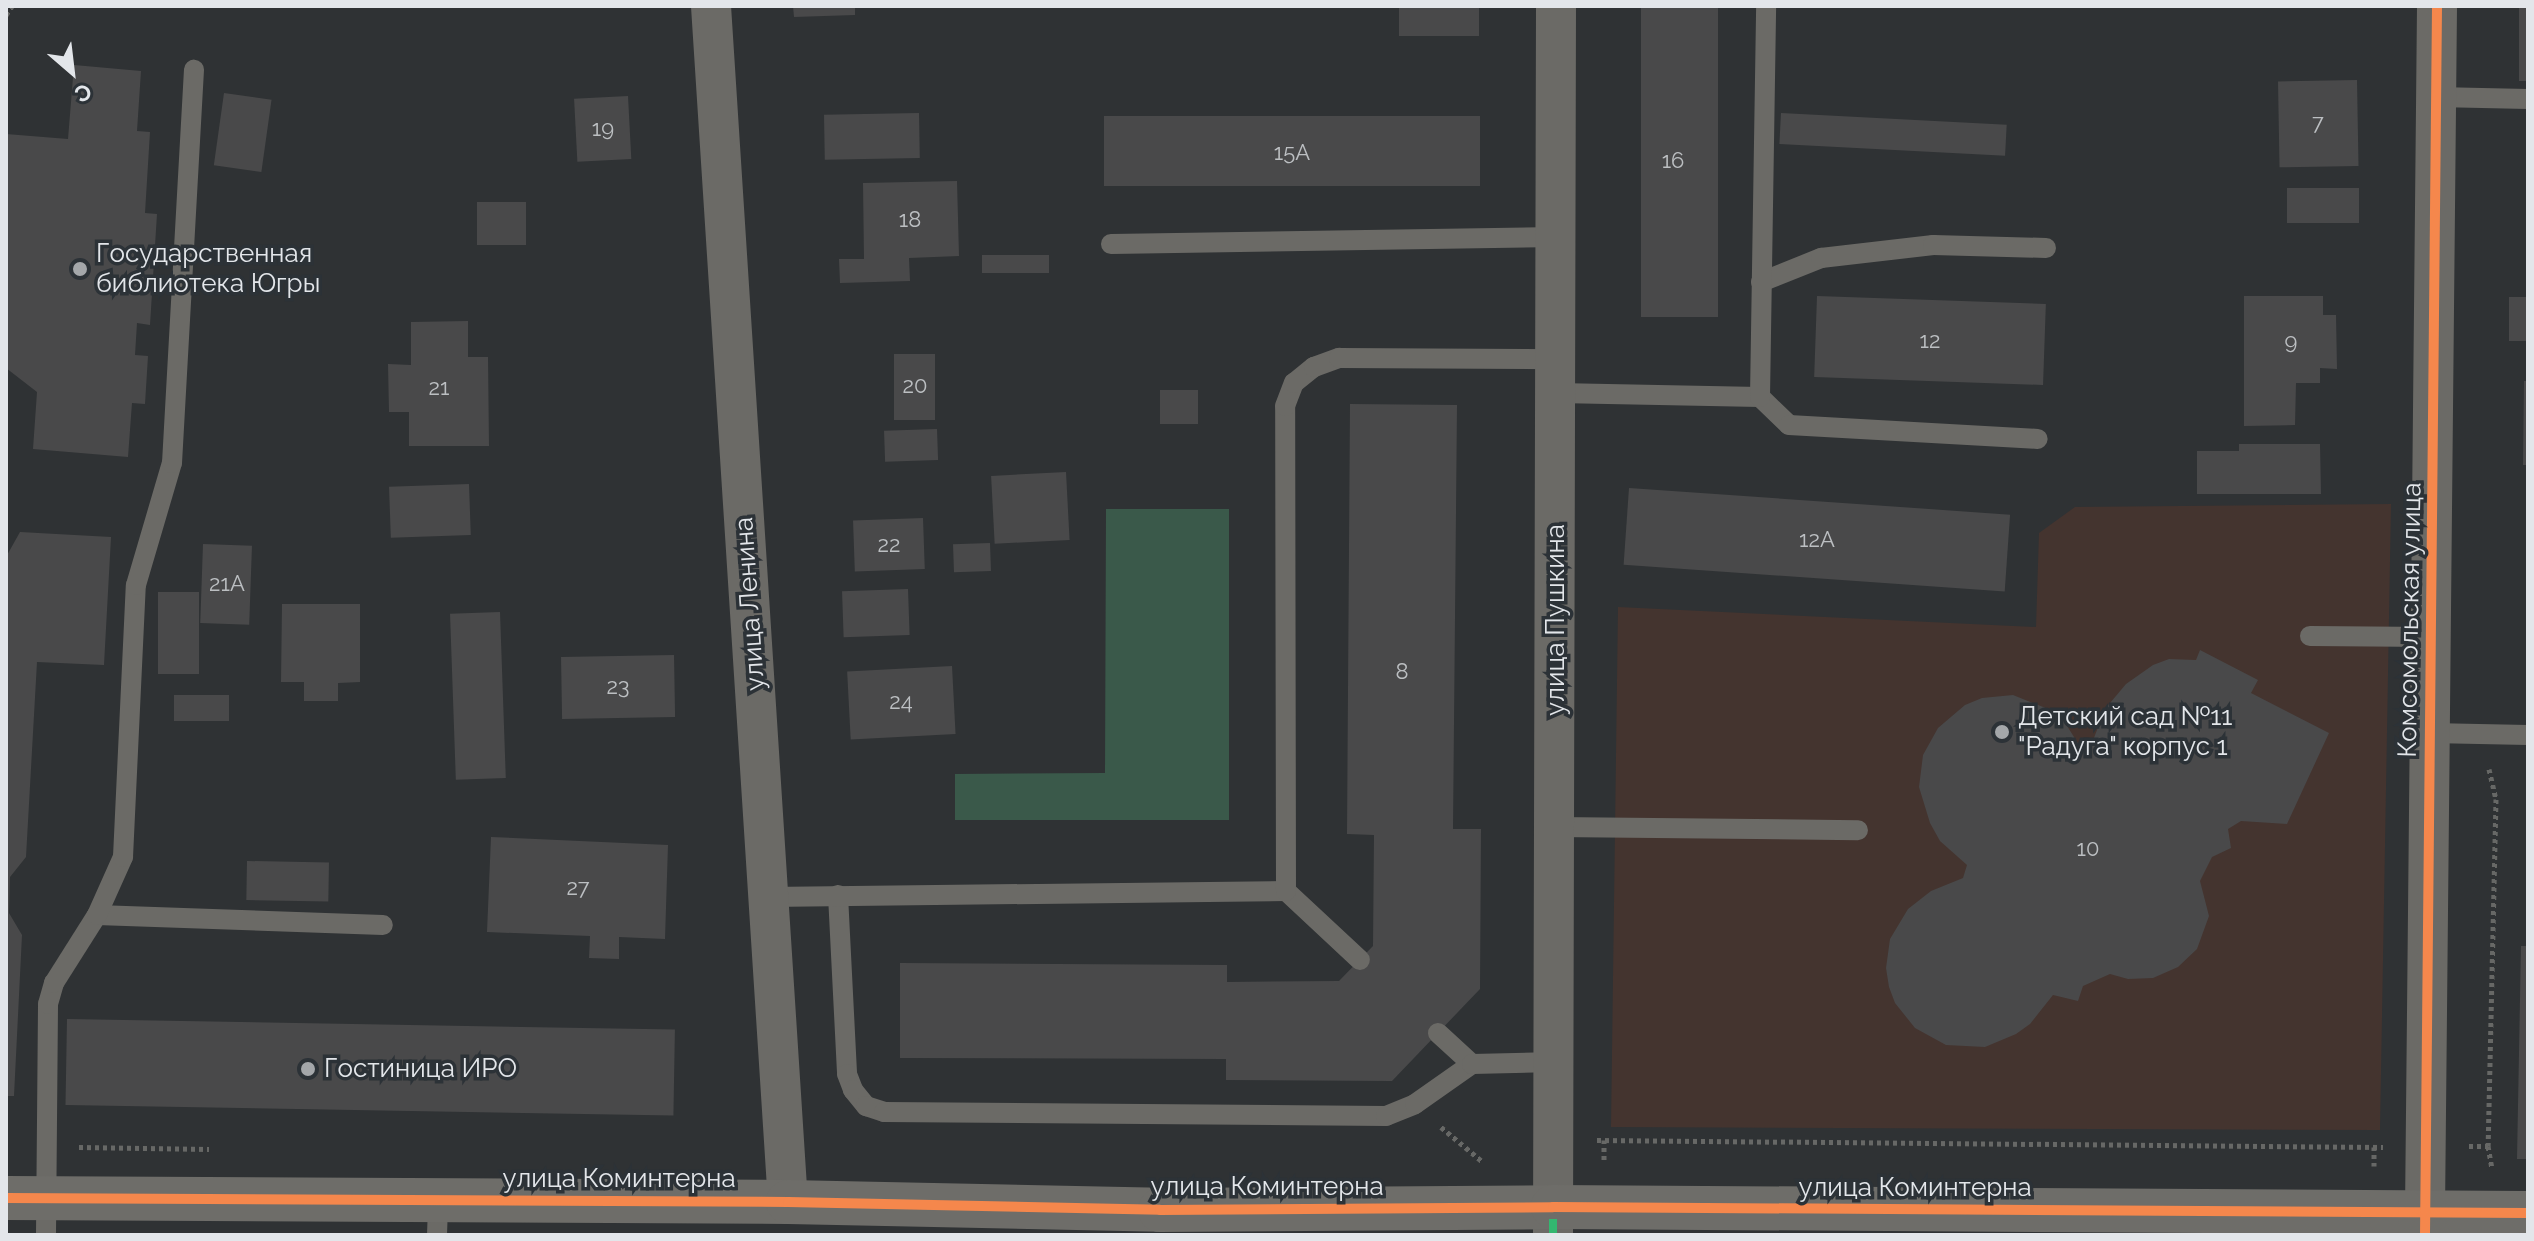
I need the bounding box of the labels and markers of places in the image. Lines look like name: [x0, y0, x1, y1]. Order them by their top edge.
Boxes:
place label: Государственная библиотека Югры: [96, 238, 320, 300]
marker: Государственная библиотека Югры: [71, 260, 89, 278]
place label: Детский сад №11 "Радуга" корпус 1: [2018, 701, 2232, 762]
marker: Детский сад №11 "Радуга" корпус 1: [1993, 723, 2011, 741]
place label: Гостиница ИРО: [324, 1053, 517, 1085]
marker: Гостиница ИРО: [299, 1060, 317, 1078]

